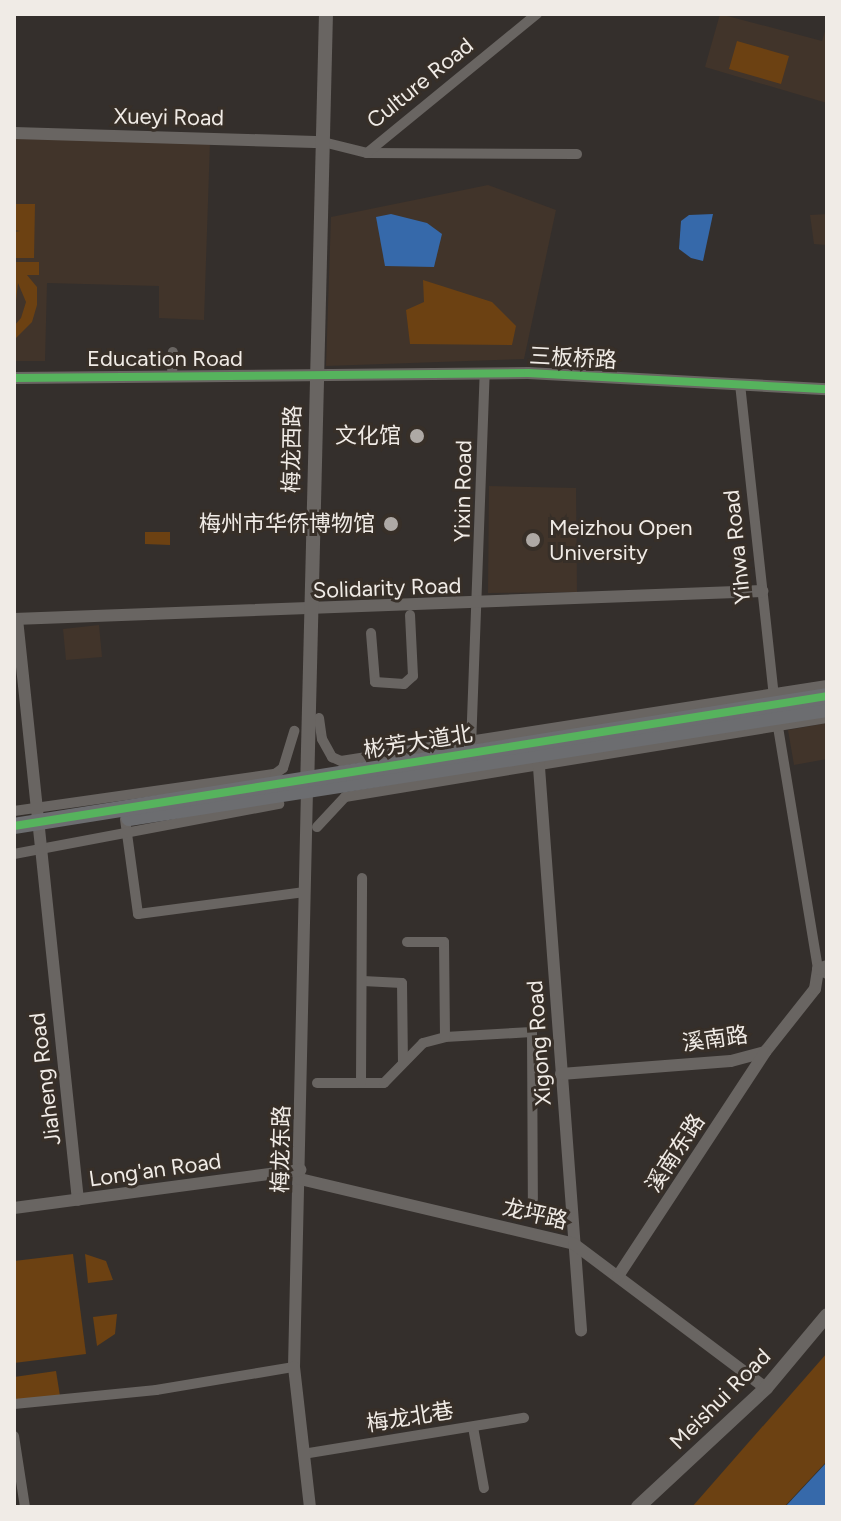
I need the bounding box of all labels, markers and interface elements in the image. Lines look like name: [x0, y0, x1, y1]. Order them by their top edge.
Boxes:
street label: Culture Road: [362, 32, 478, 134]
street label: Xueyi Road: [114, 103, 224, 131]
street label: 三板桥路: [528, 343, 618, 373]
street label: Education Road: [87, 346, 243, 372]
street label: 梅龙西路: [278, 405, 306, 493]
place label: 文化馆: [335, 423, 401, 449]
marker: 文化馆: [408, 427, 426, 445]
street label: Yixin Road: [449, 440, 477, 542]
street label: Yihwa Road: [718, 489, 756, 605]
place label: 梅州市华侨博物馆: [199, 511, 375, 537]
place label: Meizhou Open University: [549, 514, 693, 566]
marker: 梅州市华侨博物馆: [382, 515, 400, 533]
marker: Meizhou Open University: [524, 531, 542, 549]
street label: Solidarity Road: [312, 572, 462, 604]
street label: 彬芳大道北: [362, 720, 474, 764]
street label: Xigong Road: [521, 979, 557, 1107]
street label: Jiaheng Road: [24, 1011, 66, 1147]
street label: 溪南路: [680, 1021, 750, 1057]
street label: 梅龙东路: [267, 1105, 295, 1193]
street label: 溪南东路: [640, 1109, 710, 1197]
street label: Long'an Road: [87, 1148, 223, 1192]
street label: 龙坪路: [500, 1194, 570, 1234]
street label: Meishui Road: [664, 1343, 776, 1455]
street label: 梅龙北巷: [364, 1397, 456, 1437]

